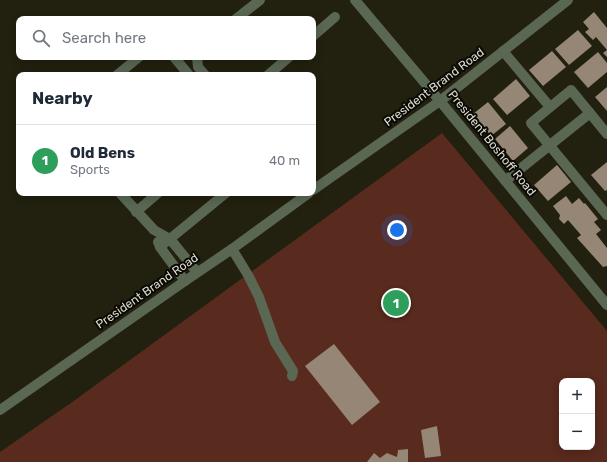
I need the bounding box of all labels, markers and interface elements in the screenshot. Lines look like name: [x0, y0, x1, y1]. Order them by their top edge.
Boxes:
search box: [16, 16, 316, 60]
icon: search: [30, 27, 52, 49]
text: Search here: [62, 29, 146, 47]
street label: President Brand Road: [381, 45, 487, 129]
text: Nearby: [32, 88, 93, 108]
street label: President Boshoff Road: [445, 88, 539, 198]
text: Old Bens: [70, 144, 135, 162]
text: 1: [42, 153, 48, 168]
text: 40 m: [269, 153, 300, 168]
text: Sports: [70, 162, 110, 177]
your location: [387, 220, 407, 240]
street label: President Brand Road: [93, 250, 201, 332]
pin: 1: [383, 288, 409, 318]
map controls: [559, 378, 595, 450]
button: +: [559, 378, 595, 414]
button: −: [559, 414, 595, 450]

